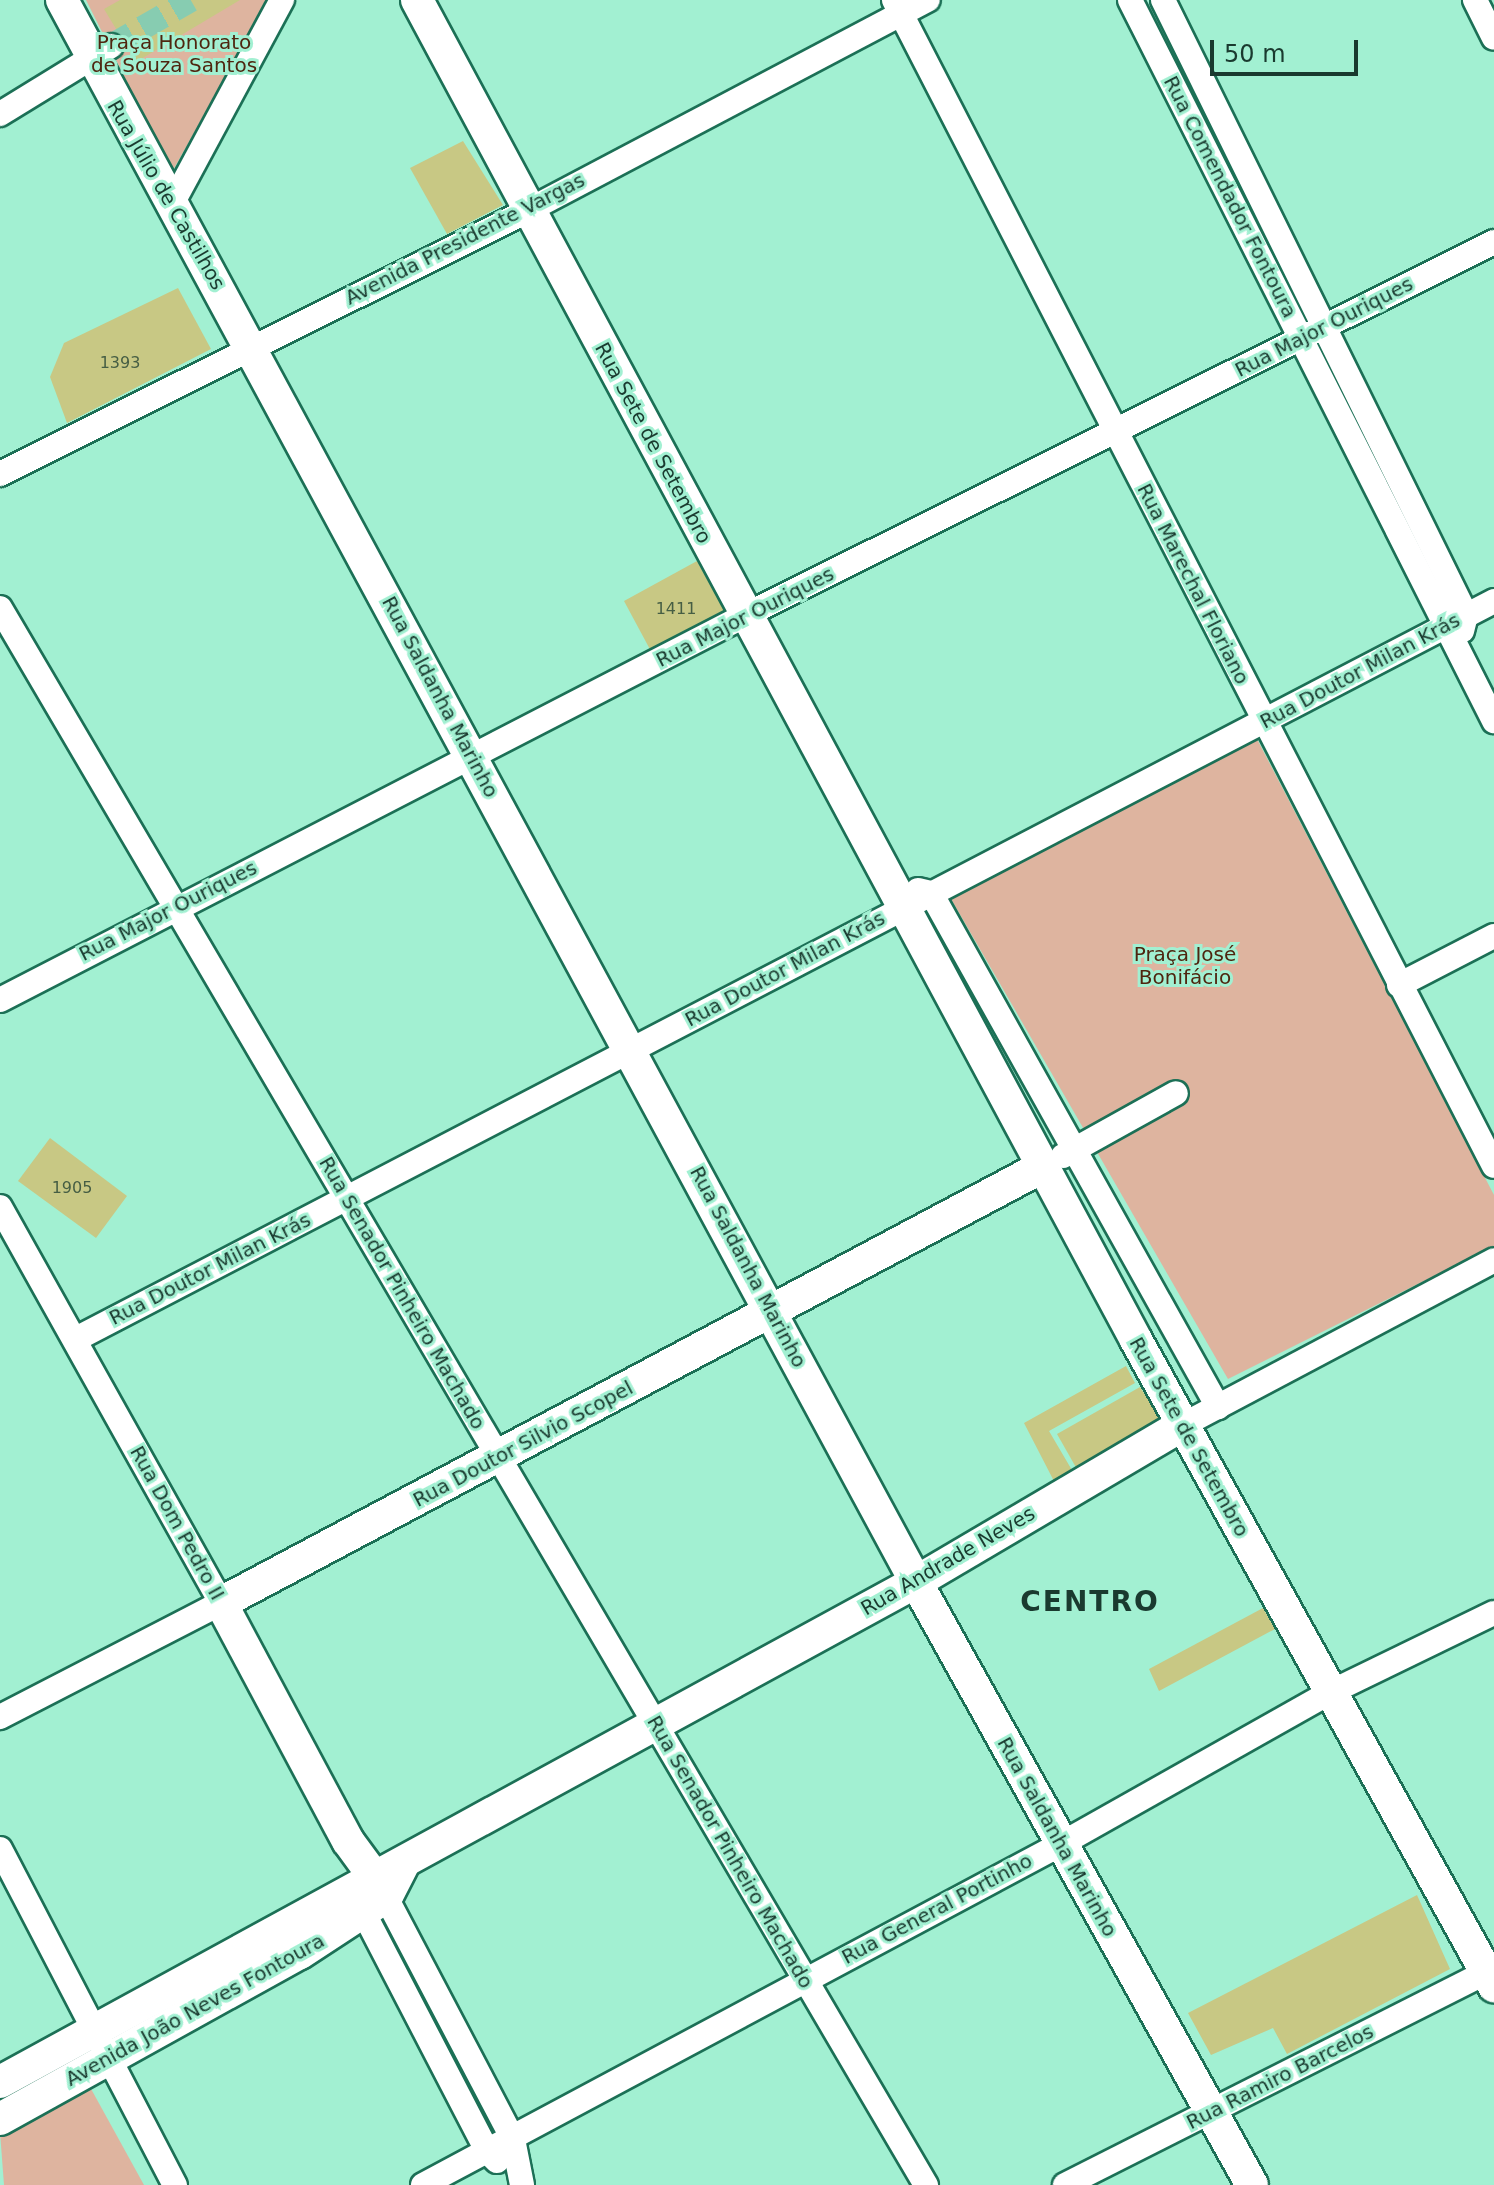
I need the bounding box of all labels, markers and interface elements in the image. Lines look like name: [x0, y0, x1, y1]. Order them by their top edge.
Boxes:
scale bar: [1214, 24, 1362, 74]
park label: Praça Honorato de Souza Santos: [91, 31, 257, 78]
text: 50 m: [1224, 40, 1286, 68]
street label: Rua Comendador Fontoura: [1158, 72, 1302, 322]
street label: Rua Júlio de Castilhos: [102, 96, 230, 294]
street label: Avenida Presidente Vargas: [341, 168, 589, 310]
street label: Rua Major Ouriques: [1231, 272, 1417, 382]
street label: Rua Sete de Setembro: [590, 338, 716, 548]
house number: 1393: [100, 353, 140, 373]
street label: Rua Marechal Floriano: [1132, 480, 1254, 688]
street label: Rua Major Ouriques: [652, 562, 838, 672]
street label: Rua Saldanha Marinho: [377, 592, 503, 802]
house number: 1411: [656, 599, 696, 619]
street label: Rua Doutor Milan Krás: [1256, 608, 1464, 734]
street label: Rua Major Ouriques: [75, 856, 261, 966]
street label: Rua Doutor Milan Krás: [681, 906, 889, 1032]
park label: Praça José Bonifácio: [1134, 943, 1236, 990]
street label: Rua Senador Pinheiro Machado: [314, 1152, 490, 1434]
street label: Rua Saldanha Marinho: [685, 1162, 811, 1372]
house number: 1905: [52, 1178, 92, 1198]
street label: Rua Doutor Milan Krás: [105, 1208, 315, 1330]
street label: Rua Sete de Setembro: [1124, 1333, 1254, 1541]
street label: Rua Doutor Silvio Scopel: [409, 1376, 637, 1512]
street label: Rua Dom Pedro II: [125, 1442, 229, 1604]
street label: Rua Andrade Neves: [857, 1501, 1039, 1621]
district label: CENTRO: [1020, 1585, 1160, 1619]
street label: Rua Senador Pinheiro Machado: [642, 1711, 818, 1993]
street label: Rua Saldanha Marinho: [992, 1733, 1122, 1941]
street label: Rua General Portinho: [838, 1849, 1036, 1969]
street label: Avenida João Neves Fontoura: [61, 1929, 329, 2091]
street label: Rua Ramiro Barcelos: [1182, 2019, 1378, 2135]

